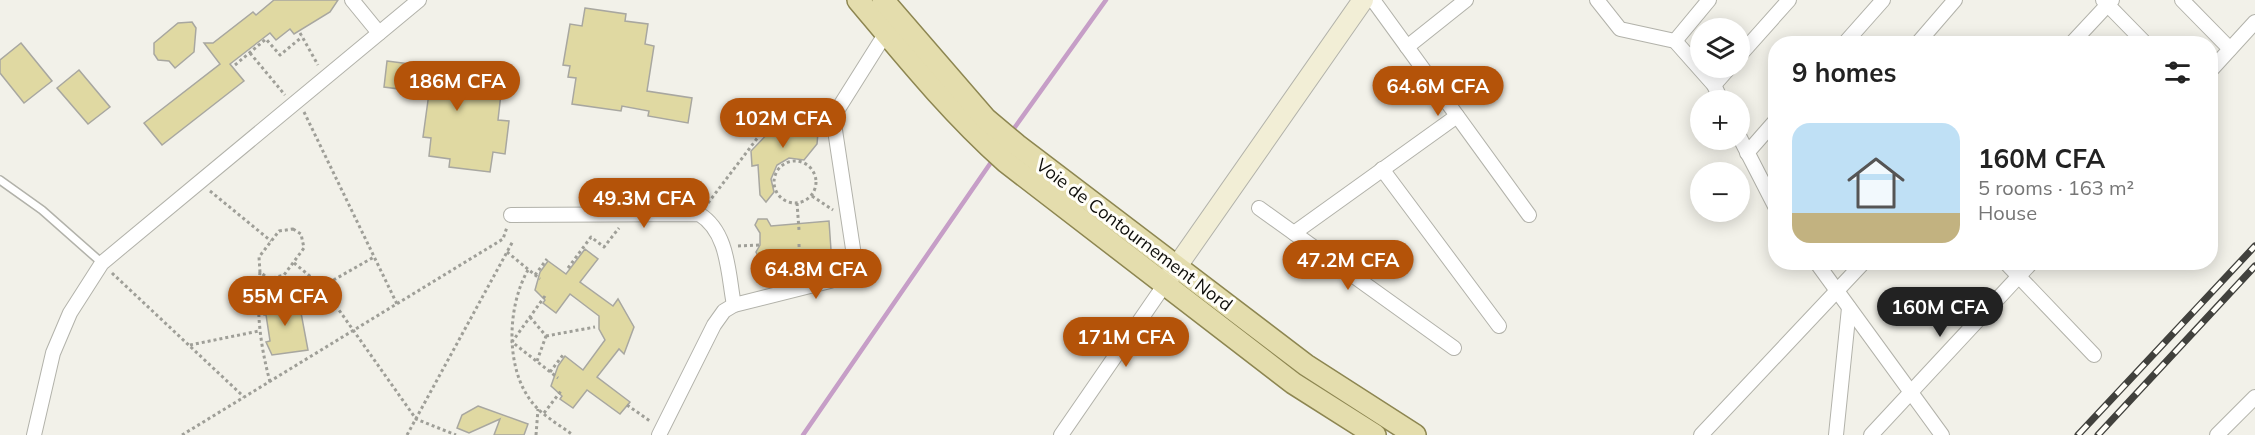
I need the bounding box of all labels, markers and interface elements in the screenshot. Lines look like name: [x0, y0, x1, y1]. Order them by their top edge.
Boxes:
map controls: [1690, 18, 1750, 222]
button: layers: [1690, 18, 1750, 78]
text: 9 homes: [1792, 56, 1896, 89]
icon: filters: [2161, 56, 2194, 89]
pin: 186M CFA: [395, 61, 519, 112]
pin: 64.6M CFA: [1369, 66, 1507, 117]
text: 186M CFA: [408, 68, 506, 93]
text: 64.6M CFA: [1387, 73, 1489, 98]
button: +: [1690, 90, 1750, 150]
pin: 102M CFA: [721, 98, 845, 149]
text: 102M CFA: [734, 105, 832, 130]
text: 160M CFA: [1978, 142, 2105, 175]
icon: home: [1840, 147, 1912, 219]
street label: Voie de Contournement Nord: [1031, 153, 1237, 316]
button: −: [1690, 162, 1750, 222]
text: 5 rooms · 163 m²: [1978, 175, 2134, 200]
pin: 49.3M CFA: [575, 178, 713, 229]
text: 49.3M CFA: [593, 185, 695, 210]
text: House: [1978, 200, 2037, 225]
pin: 47.2M CFA: [1279, 240, 1417, 291]
text: 47.2M CFA: [1297, 247, 1399, 272]
pin: 64.8M CFA: [747, 249, 885, 300]
text: 64.8M CFA: [765, 256, 867, 281]
pin: 55M CFA: [230, 276, 340, 327]
text: 55M CFA: [242, 283, 328, 308]
pin: 160M CFA: [1878, 287, 2002, 338]
text: 160M CFA: [1891, 294, 1989, 319]
pin: 171M CFA: [1064, 317, 1188, 368]
text: 171M CFA: [1077, 324, 1175, 349]

